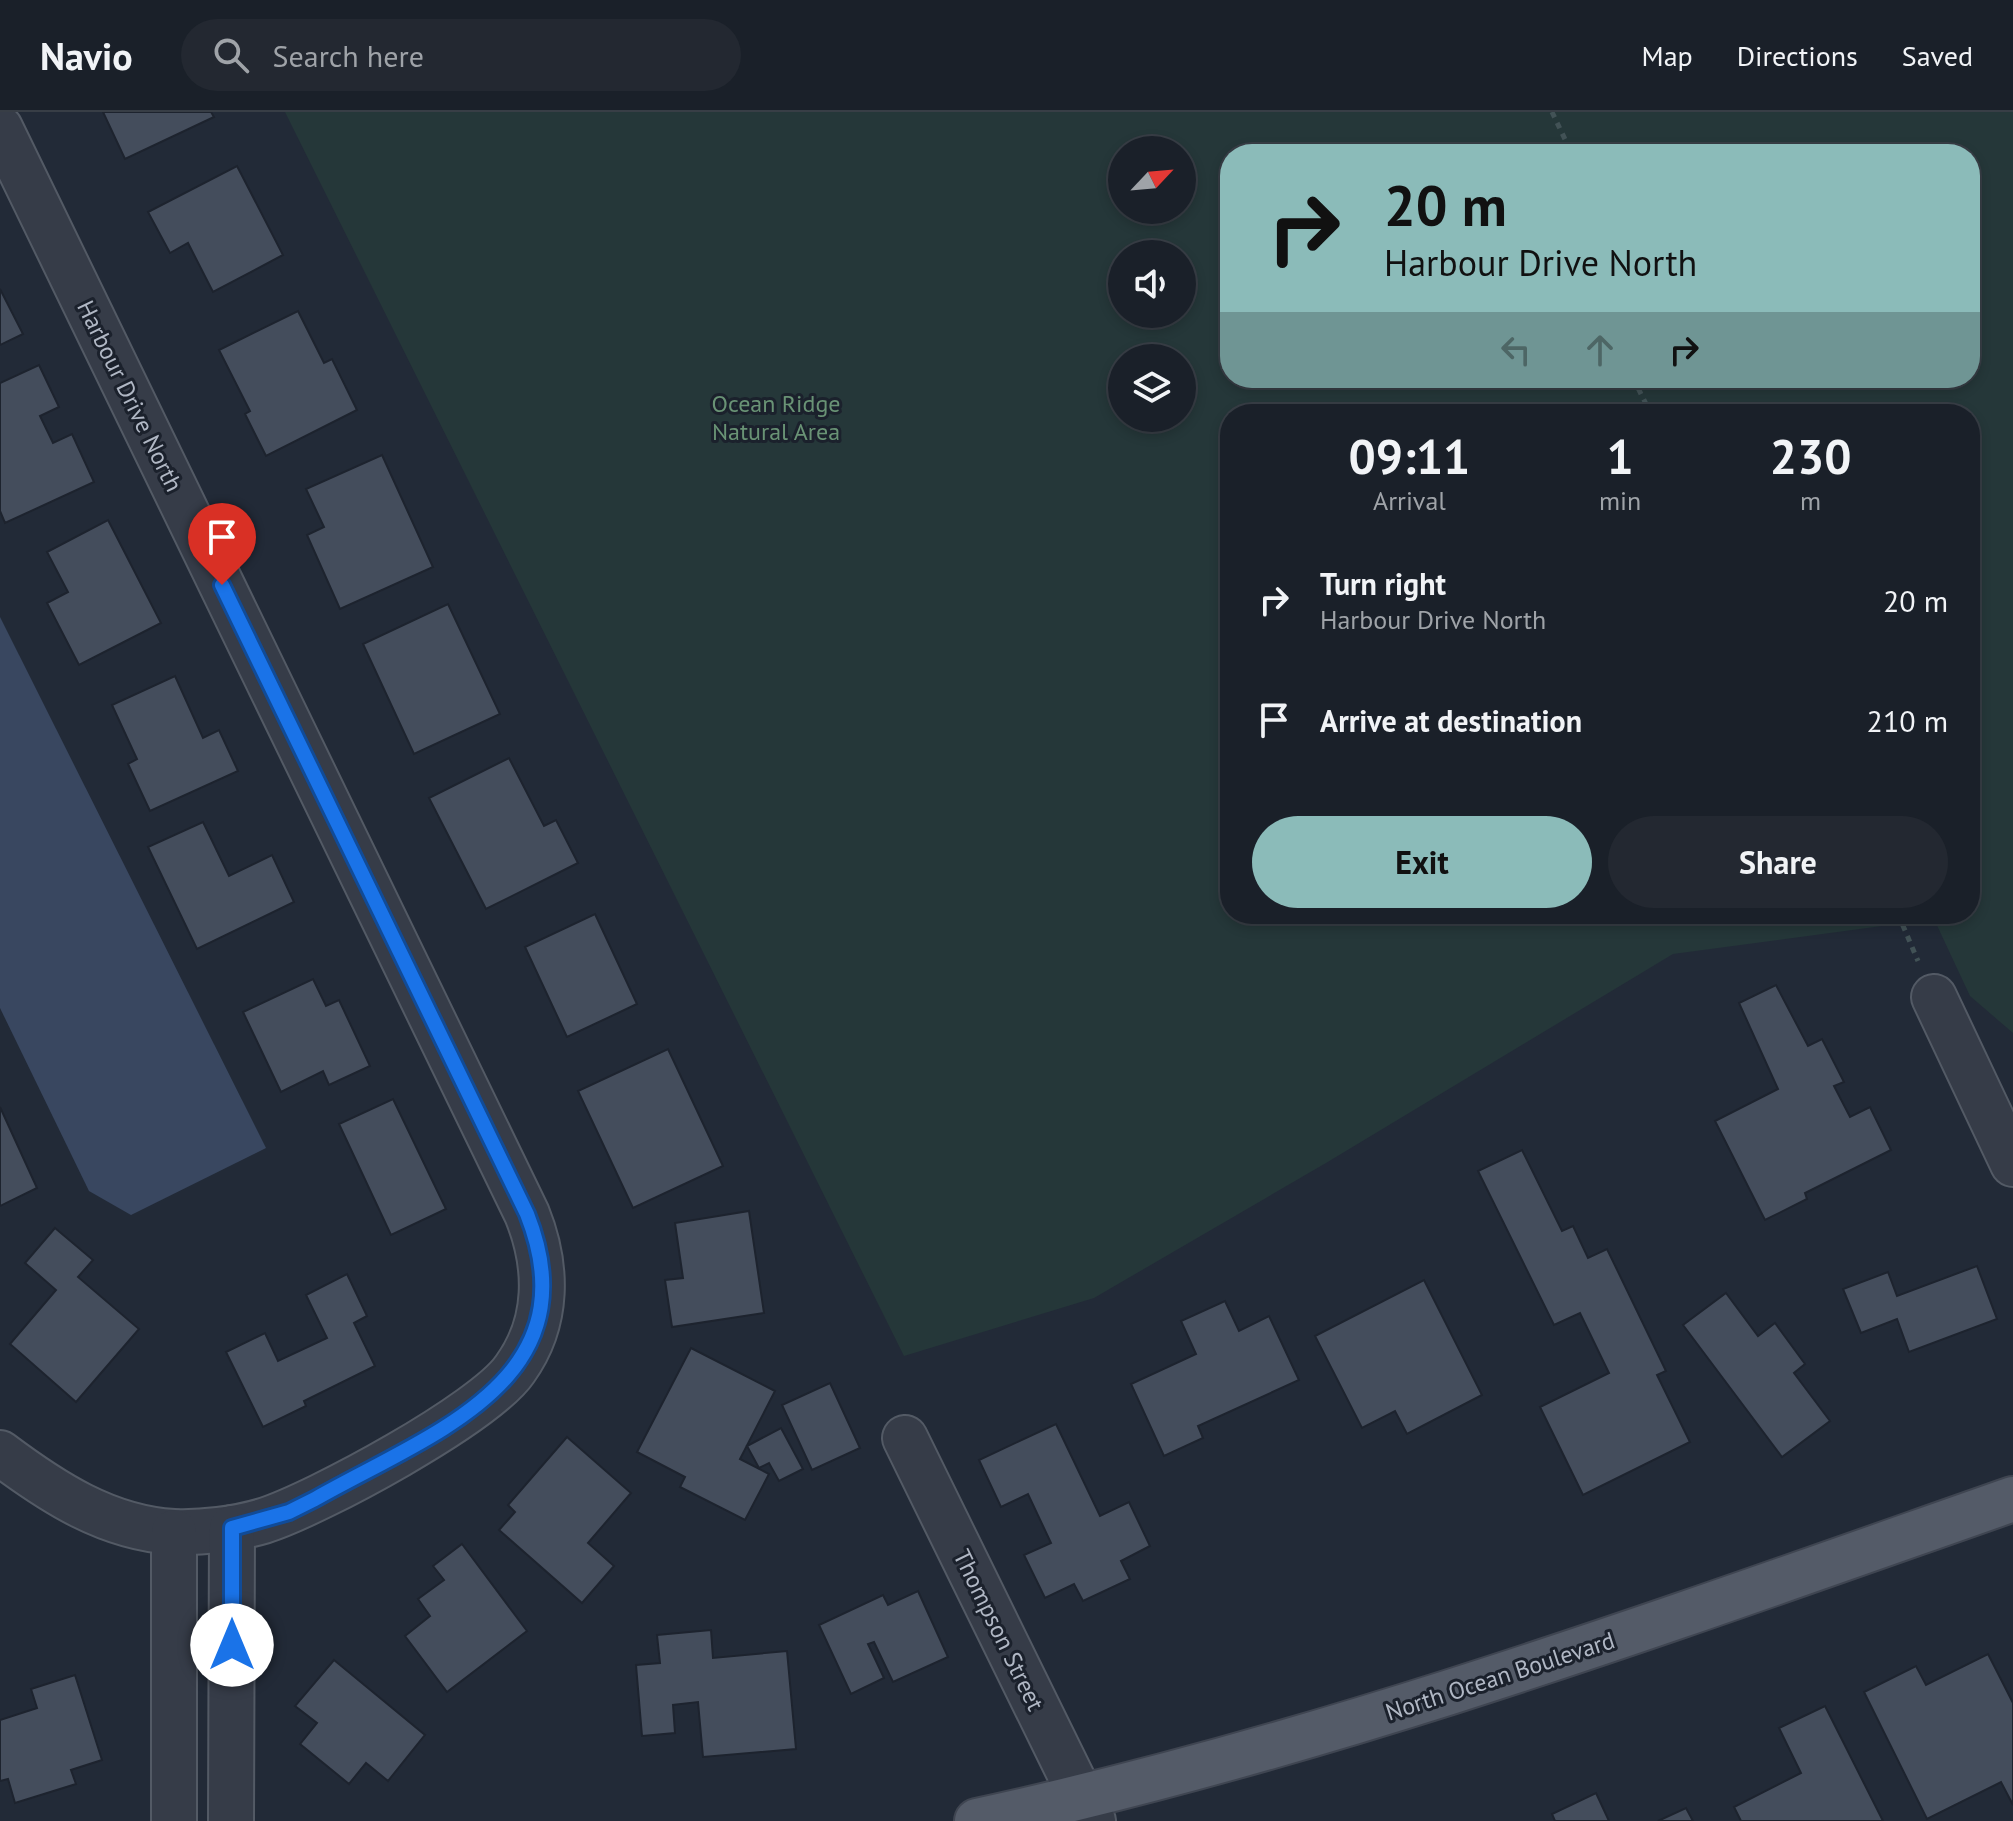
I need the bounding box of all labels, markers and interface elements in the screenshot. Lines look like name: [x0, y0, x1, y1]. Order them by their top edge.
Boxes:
search box: [181, 19, 741, 91]
text: Navio: [40, 31, 133, 80]
icon: search: [209, 33, 253, 77]
text: Search here: [273, 36, 424, 75]
text: Map: [1642, 37, 1693, 74]
text: Directions: [1737, 37, 1858, 74]
text: Saved: [1902, 37, 1973, 74]
north arrow: [1108, 136, 1196, 224]
map controls: [1108, 136, 1196, 432]
text: 20 m: [1384, 169, 1507, 241]
icon: right: [1252, 176, 1356, 280]
text: Harbour Drive North: [1384, 239, 1697, 286]
button: sound: [1108, 240, 1196, 328]
street label: Harbour Drive North: [70, 295, 190, 497]
icon: left: [1494, 328, 1538, 372]
icon: ahead: [1578, 328, 1622, 372]
icon: right: [1662, 328, 1706, 372]
button: layers: [1108, 344, 1196, 432]
park label: Ocean Ridge Natural Area: [711, 388, 841, 447]
text: 09:11: [1349, 425, 1470, 487]
text: 1: [1606, 425, 1634, 487]
text: 230: [1770, 425, 1851, 487]
text: Arrival: [1373, 484, 1446, 517]
text: min: [1599, 484, 1641, 517]
text: m: [1800, 484, 1821, 517]
pin: [188, 503, 256, 585]
icon: arrive: [200, 515, 244, 559]
text: Turn right: [1320, 564, 1446, 603]
icon: right: [1252, 578, 1296, 622]
text: 20 m: [1883, 581, 1948, 620]
text: Harbour Drive North: [1320, 603, 1546, 636]
icon: arrive: [1252, 698, 1296, 742]
text: Arrive at destination: [1320, 701, 1582, 740]
text: 210 m: [1867, 701, 1948, 740]
button: Exit: [1252, 816, 1592, 908]
button: Share: [1608, 816, 1948, 908]
street label: Thompson Street: [947, 1544, 1051, 1716]
position arrow: [190, 1603, 274, 1687]
street label: North Ocean Boulevard: [1382, 1624, 1618, 1728]

